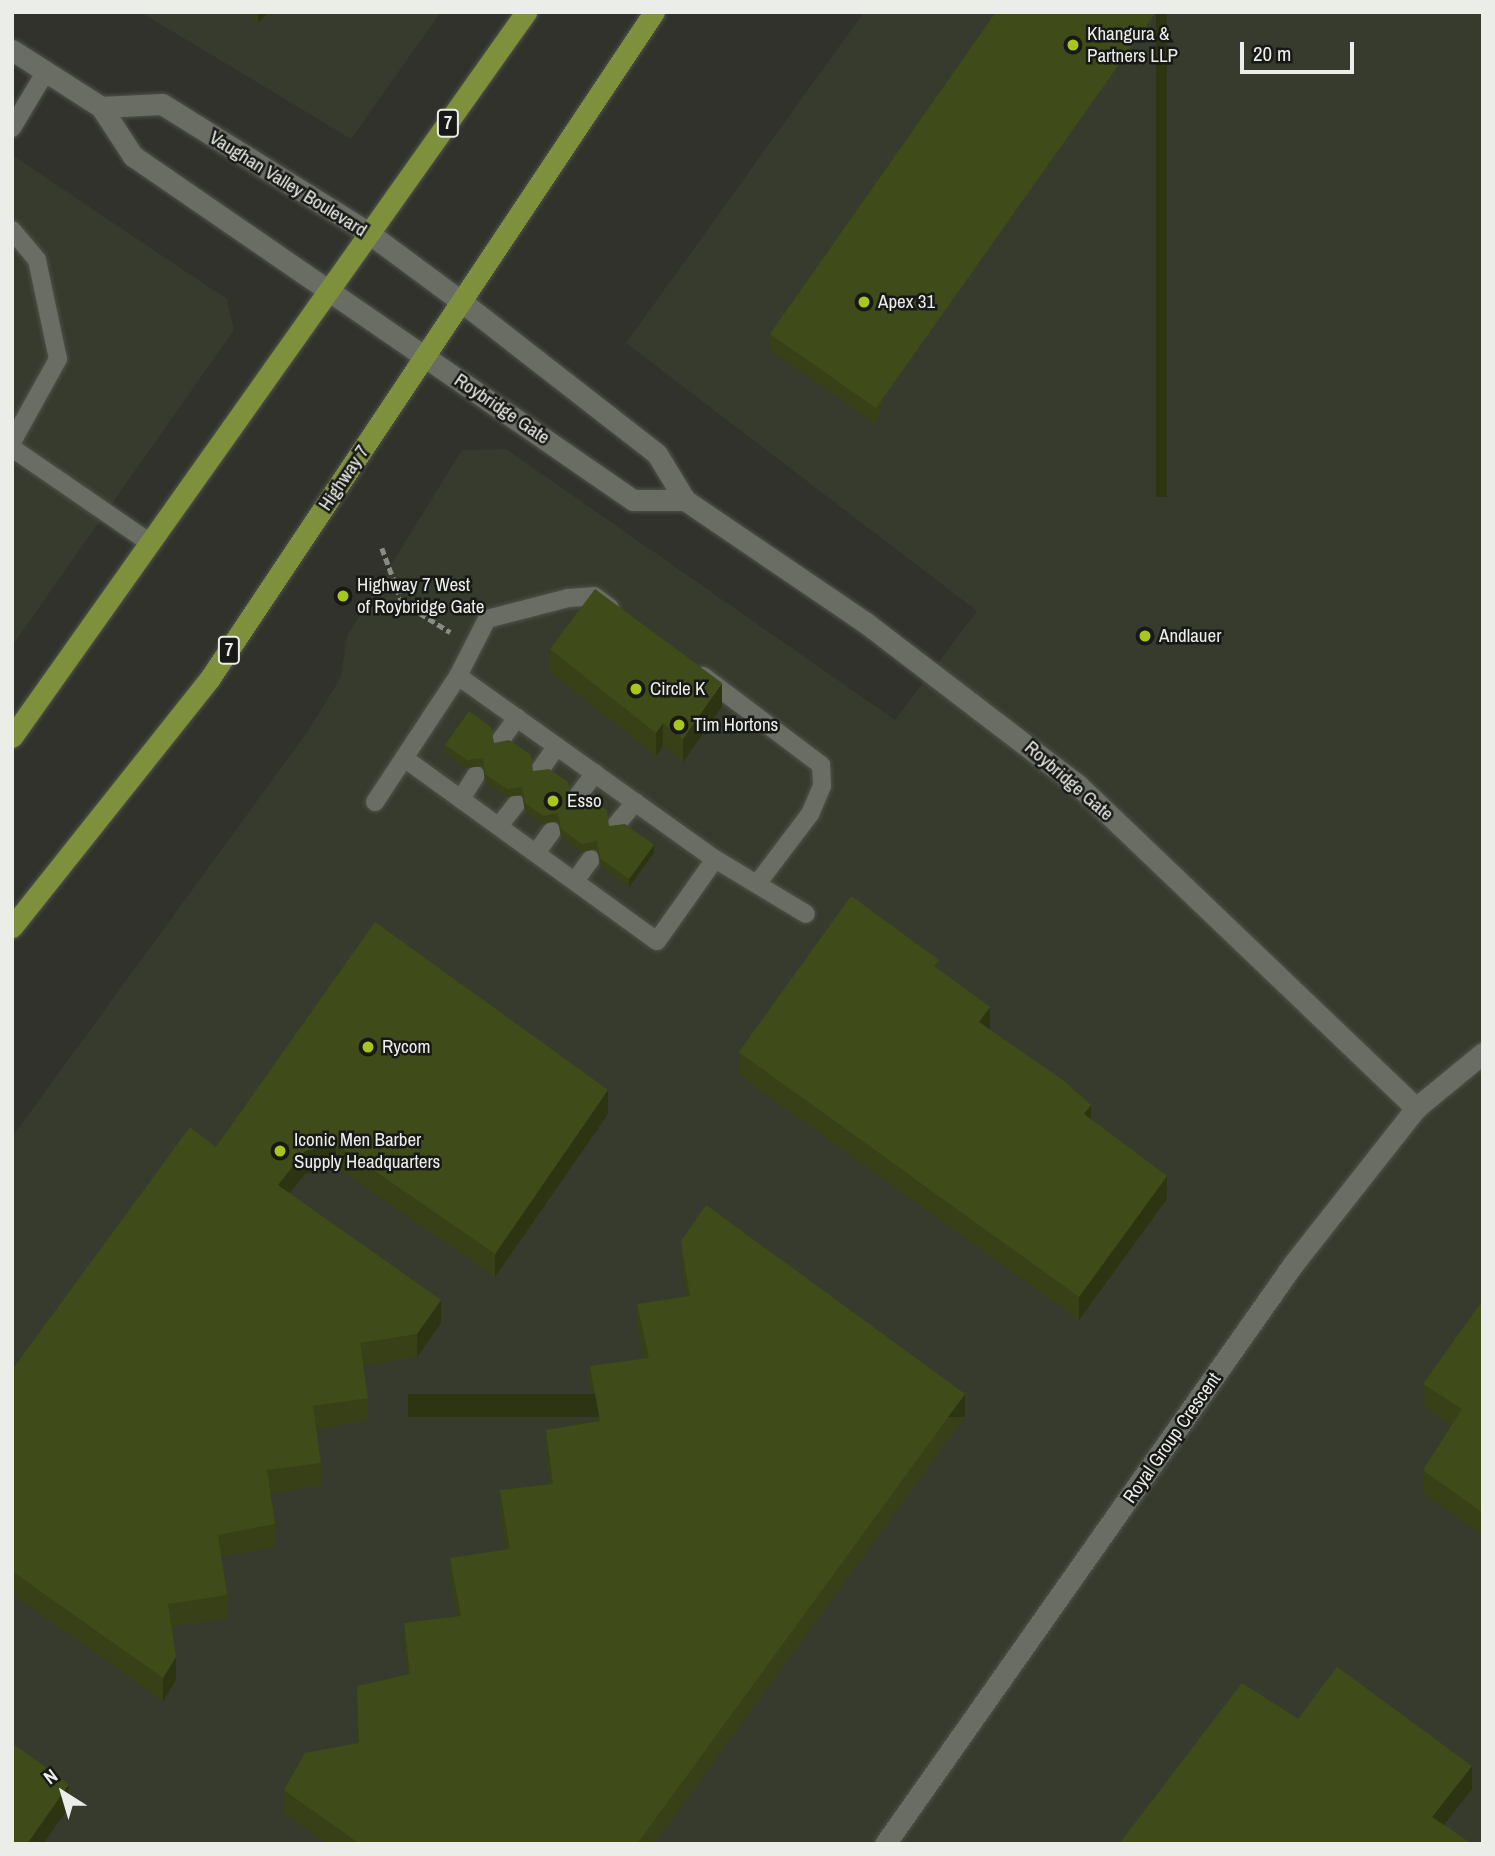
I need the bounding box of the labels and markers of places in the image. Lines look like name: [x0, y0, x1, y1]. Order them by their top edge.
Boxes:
place label: Khangura & Partners LLP: [1087, 23, 1178, 67]
marker: Khangura & Partners LLP: [1065, 37, 1081, 53]
place label: Apex 31: [878, 291, 935, 313]
marker: Apex 31: [856, 294, 872, 310]
place label: Highway 7 West of Roybridge Gate: [357, 574, 484, 618]
marker: Highway 7 West of Roybridge Gate: [335, 588, 351, 604]
place label: Andlauer: [1159, 625, 1221, 647]
marker: Andlauer: [1137, 628, 1153, 644]
place label: Circle K: [650, 678, 705, 700]
marker: Circle K: [628, 681, 644, 697]
place label: Tim Hortons: [693, 714, 778, 736]
marker: Tim Hortons: [671, 717, 687, 733]
place label: Esso: [567, 790, 602, 812]
marker: Esso: [545, 793, 561, 809]
place label: Rycom: [382, 1036, 430, 1058]
marker: Rycom: [360, 1039, 376, 1055]
place label: Iconic Men Barber Supply Headquarters: [294, 1129, 440, 1173]
marker: Iconic Men Barber Supply Headquarters: [272, 1143, 288, 1159]

